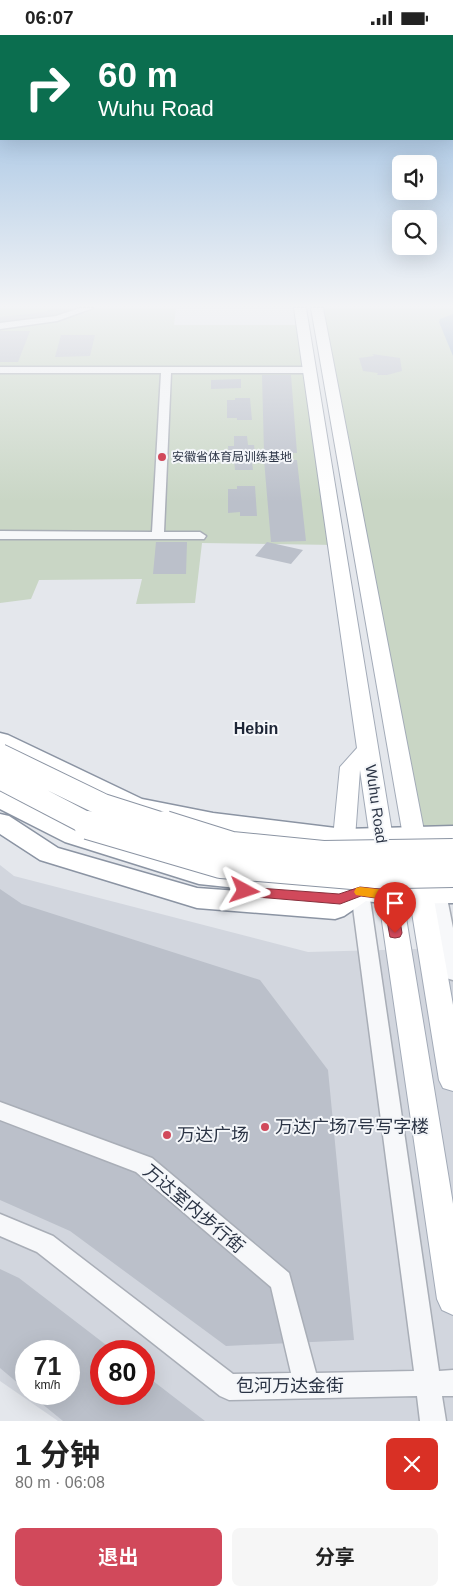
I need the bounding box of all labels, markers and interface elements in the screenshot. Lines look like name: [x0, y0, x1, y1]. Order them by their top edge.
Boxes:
text: 06:07: [25, 7, 74, 28]
icon: right: [15, 55, 80, 120]
text: 60 m: [98, 55, 178, 94]
text: Wuhu Road: [98, 96, 214, 121]
map controls: [392, 155, 437, 255]
button: sound: [392, 155, 437, 200]
button: search: [392, 210, 437, 255]
place label: 安徽省体育局训练基地: [172, 450, 292, 464]
marker: 安徽省体育局训练基地: [156, 451, 168, 463]
district label: Hebin: [234, 720, 278, 737]
street label: Wuhu Road: [363, 764, 390, 844]
position arrow: [218, 864, 270, 916]
pin: [374, 882, 416, 933]
icon: arrive: [381, 889, 409, 917]
place label: 万达广场7号写字楼: [275, 1117, 429, 1137]
marker: 万达广场7号写字楼: [259, 1121, 271, 1133]
place label: 万达广场: [177, 1125, 249, 1145]
marker: 万达广场: [161, 1129, 173, 1141]
street label: 万达室内步行街: [139, 1161, 249, 1257]
speed limit sign: 80: [90, 1340, 155, 1405]
text: 71: [34, 1352, 61, 1380]
street label: 包河万达金街: [236, 1376, 344, 1396]
text: km/h: [34, 1378, 61, 1392]
text: 1 分钟: [15, 1438, 100, 1471]
button: close: [386, 1438, 438, 1490]
text: 80 m · 06:08: [15, 1474, 105, 1491]
button: 退出: [15, 1528, 222, 1586]
button: 分享: [232, 1528, 438, 1586]

